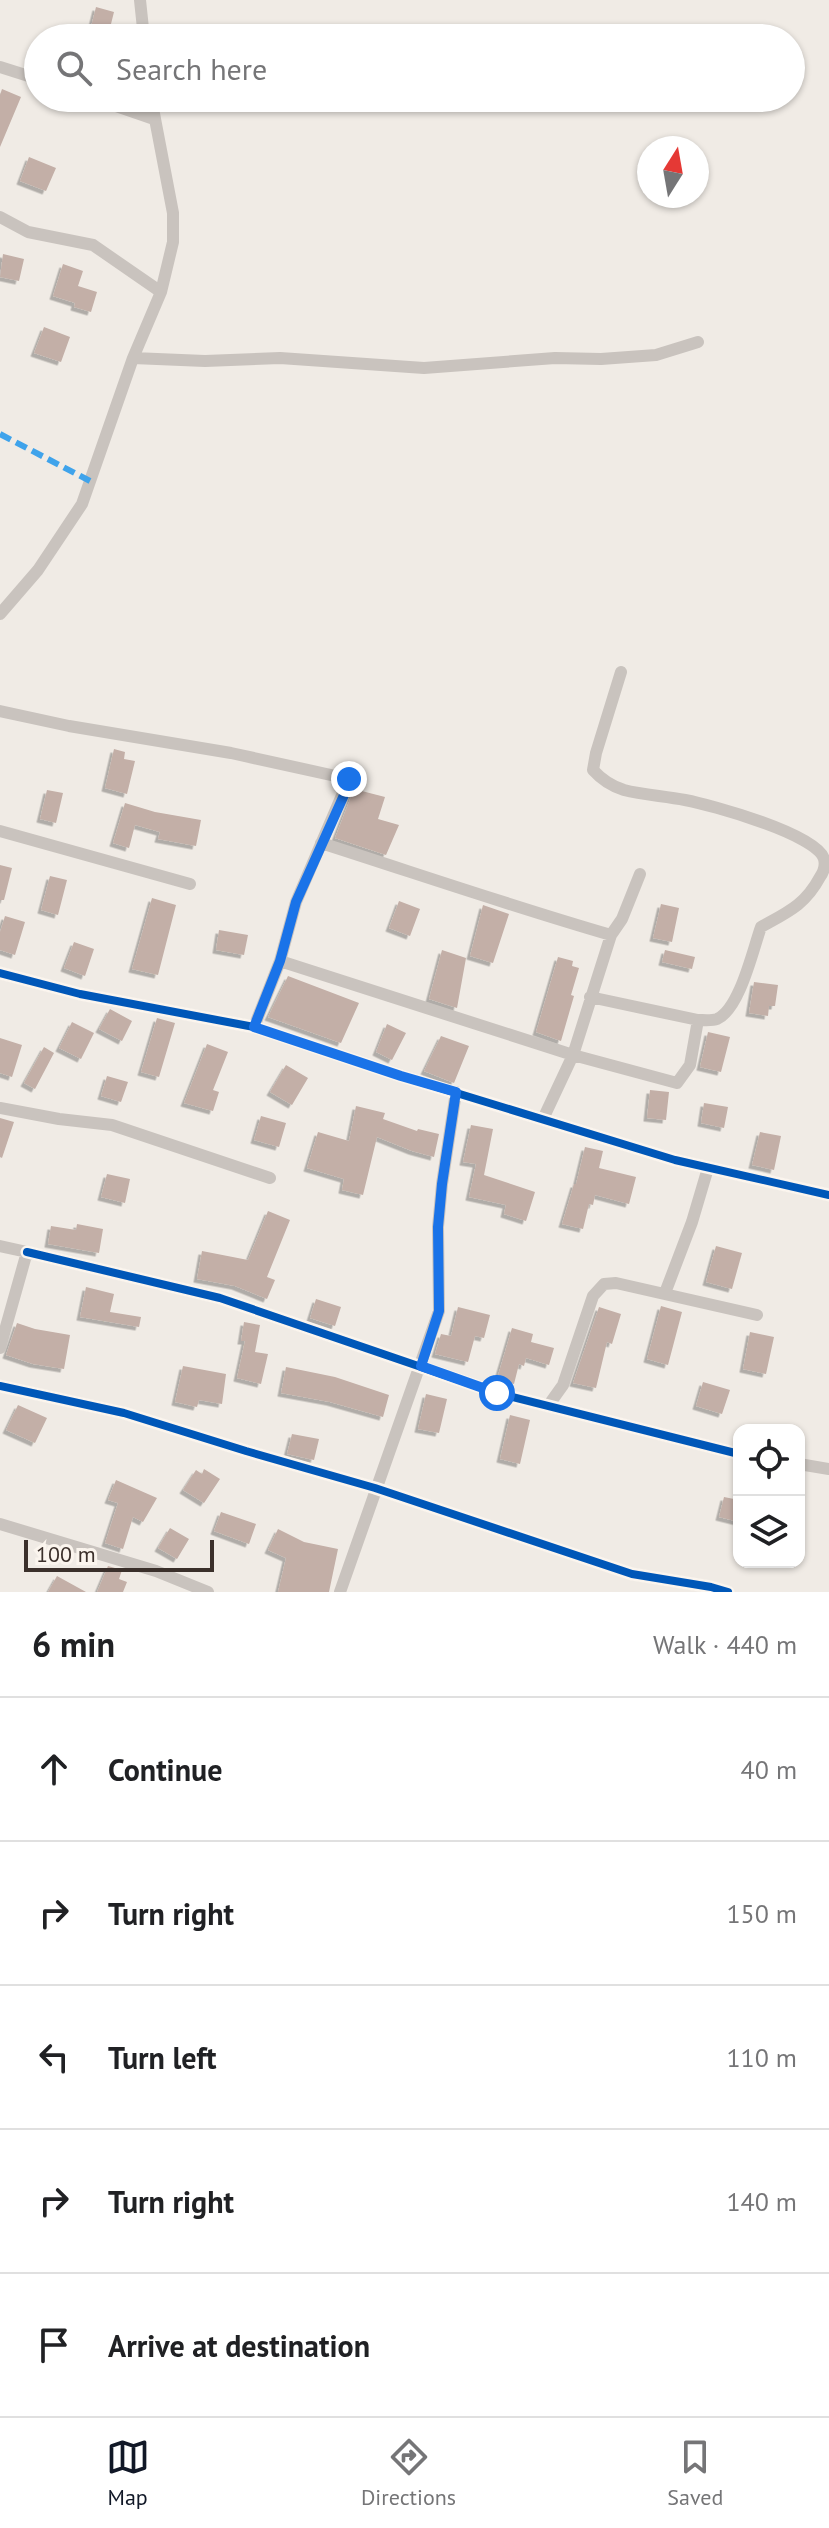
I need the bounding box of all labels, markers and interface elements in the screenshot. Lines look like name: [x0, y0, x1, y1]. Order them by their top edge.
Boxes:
search box: [24, 24, 805, 112]
icon: search: [52, 46, 96, 90]
text: Search here: [116, 49, 267, 88]
north arrow: [637, 136, 709, 208]
route end: [331, 761, 367, 797]
route start: [479, 1375, 515, 1411]
map controls: [733, 1424, 805, 1568]
button: locate: [733, 1424, 805, 1496]
button: layers: [733, 1496, 805, 1568]
scale bar: [24, 1536, 214, 1572]
text: 100 m: [36, 1540, 96, 1568]
text: 6 min: [32, 1622, 115, 1666]
text: Walk · 440 m: [653, 1628, 797, 1661]
icon: ahead: [32, 1747, 76, 1791]
text: Continue: [108, 1750, 222, 1789]
text: 40 m: [741, 1753, 797, 1786]
icon: right: [32, 1891, 76, 1935]
text: Turn right: [108, 1894, 234, 1933]
text: 150 m: [726, 1897, 797, 1930]
icon: left: [32, 2035, 76, 2079]
text: Turn left: [108, 2038, 216, 2077]
text: 110 m: [726, 2041, 797, 2074]
icon: right: [32, 2179, 76, 2223]
text: Turn right: [108, 2182, 234, 2221]
text: 140 m: [726, 2185, 797, 2218]
icon: arrive: [32, 2323, 76, 2367]
text: Arrive at destination: [108, 2326, 370, 2365]
tab: Map: [106, 2435, 150, 2511]
tab: Directions: [361, 2435, 456, 2511]
tab: Saved: [667, 2435, 723, 2511]

